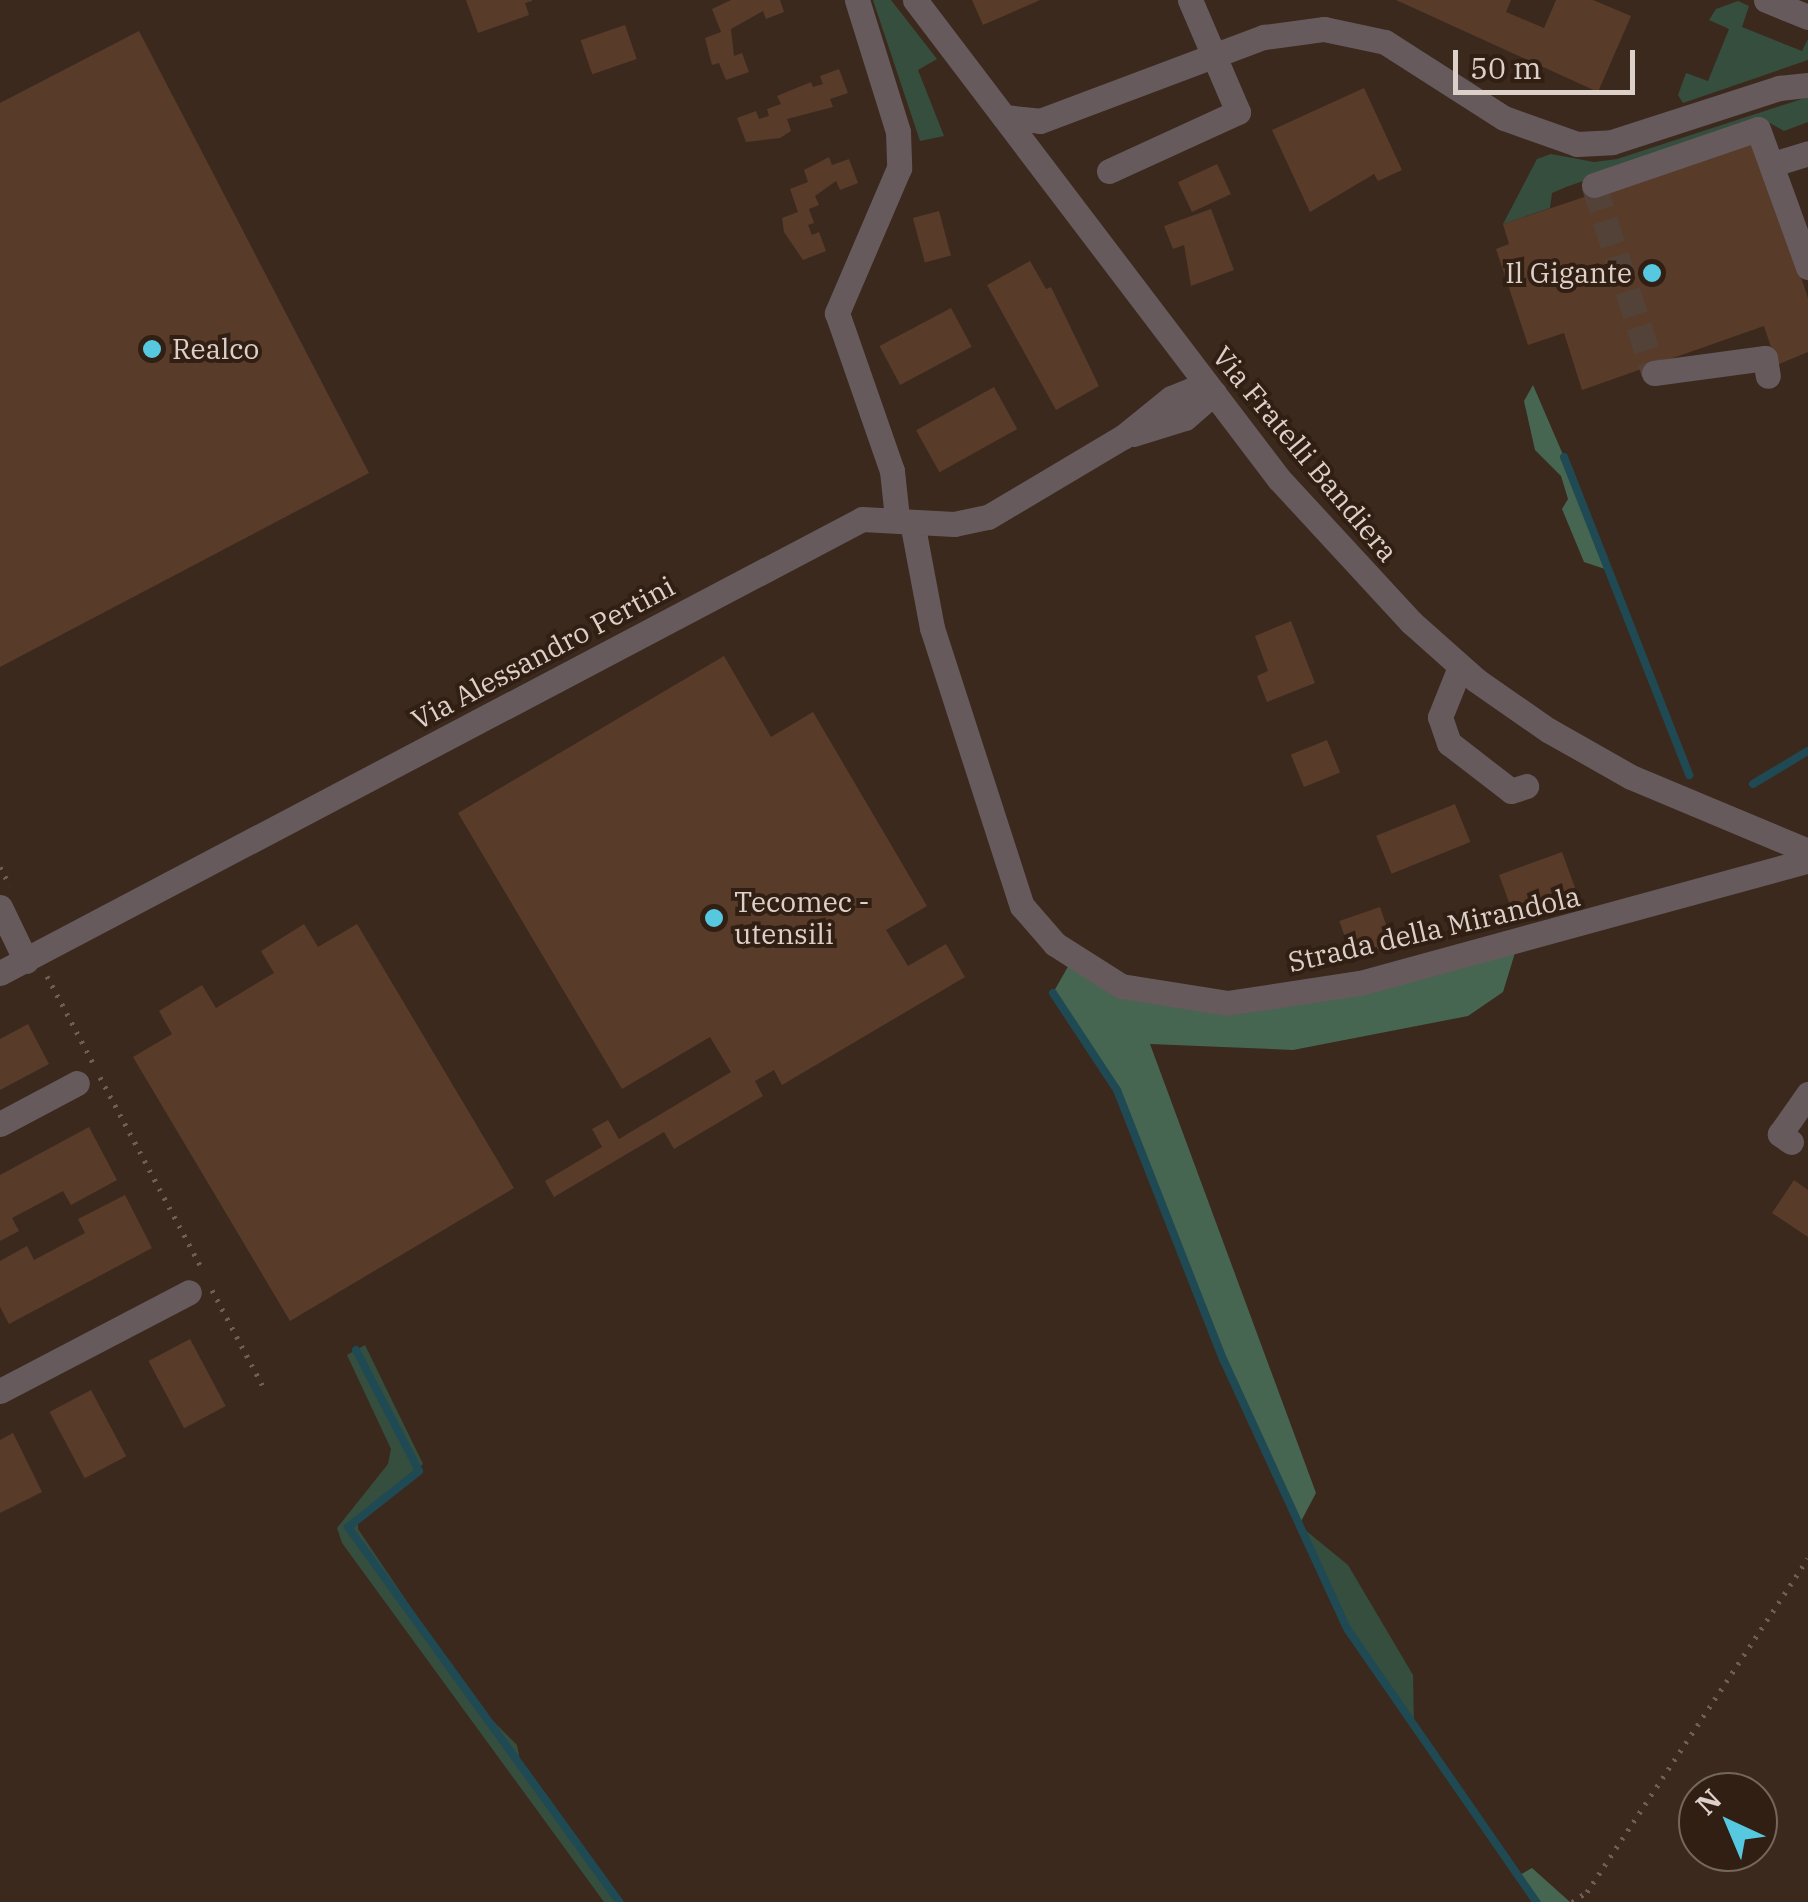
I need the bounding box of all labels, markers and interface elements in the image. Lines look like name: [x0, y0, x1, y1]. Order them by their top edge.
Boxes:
scale bar: [1458, 30, 1640, 92]
text: 50 m: [1470, 48, 1542, 87]
place label: Il Gigante: [1505, 256, 1632, 290]
marker: Il Gigante: [1641, 262, 1663, 284]
place label: Realco: [172, 332, 259, 366]
marker: Realco: [141, 338, 163, 360]
street label: Via Fratelli Bandiera: [1205, 340, 1405, 568]
street label: Via Alessandro Pertini: [406, 569, 680, 737]
street label: Strada della Mirandola: [1285, 879, 1583, 979]
place label: Tecomec - utensili: [734, 885, 870, 951]
marker: Tecomec - utensili: [703, 907, 725, 929]
north arrow: [1678, 1772, 1778, 1872]
text: N: [1687, 1780, 1729, 1823]

